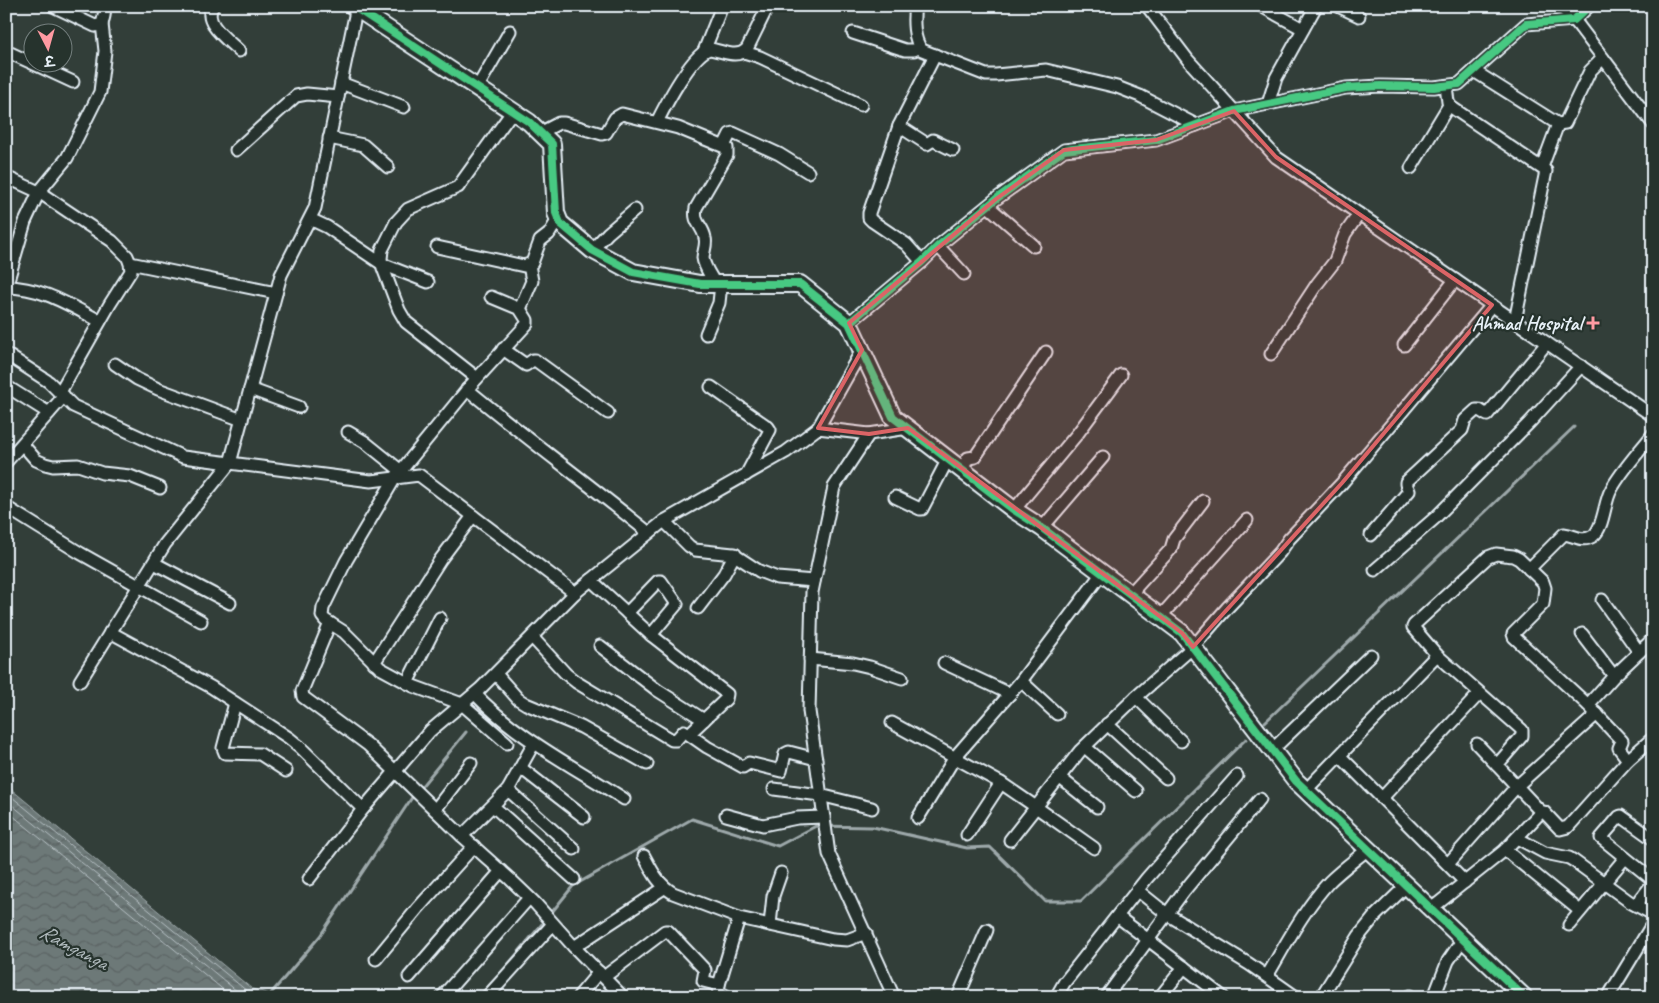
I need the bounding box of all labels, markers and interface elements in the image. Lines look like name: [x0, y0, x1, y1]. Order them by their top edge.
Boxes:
north arrow: [22, 22, 72, 72]
text: उ: [42, 51, 57, 70]
place label: Ahmad Hospital: [1472, 311, 1586, 336]
marker: Ahmad Hospital: [1586, 316, 1600, 330]
water label: Ramganga: [35, 918, 115, 977]

